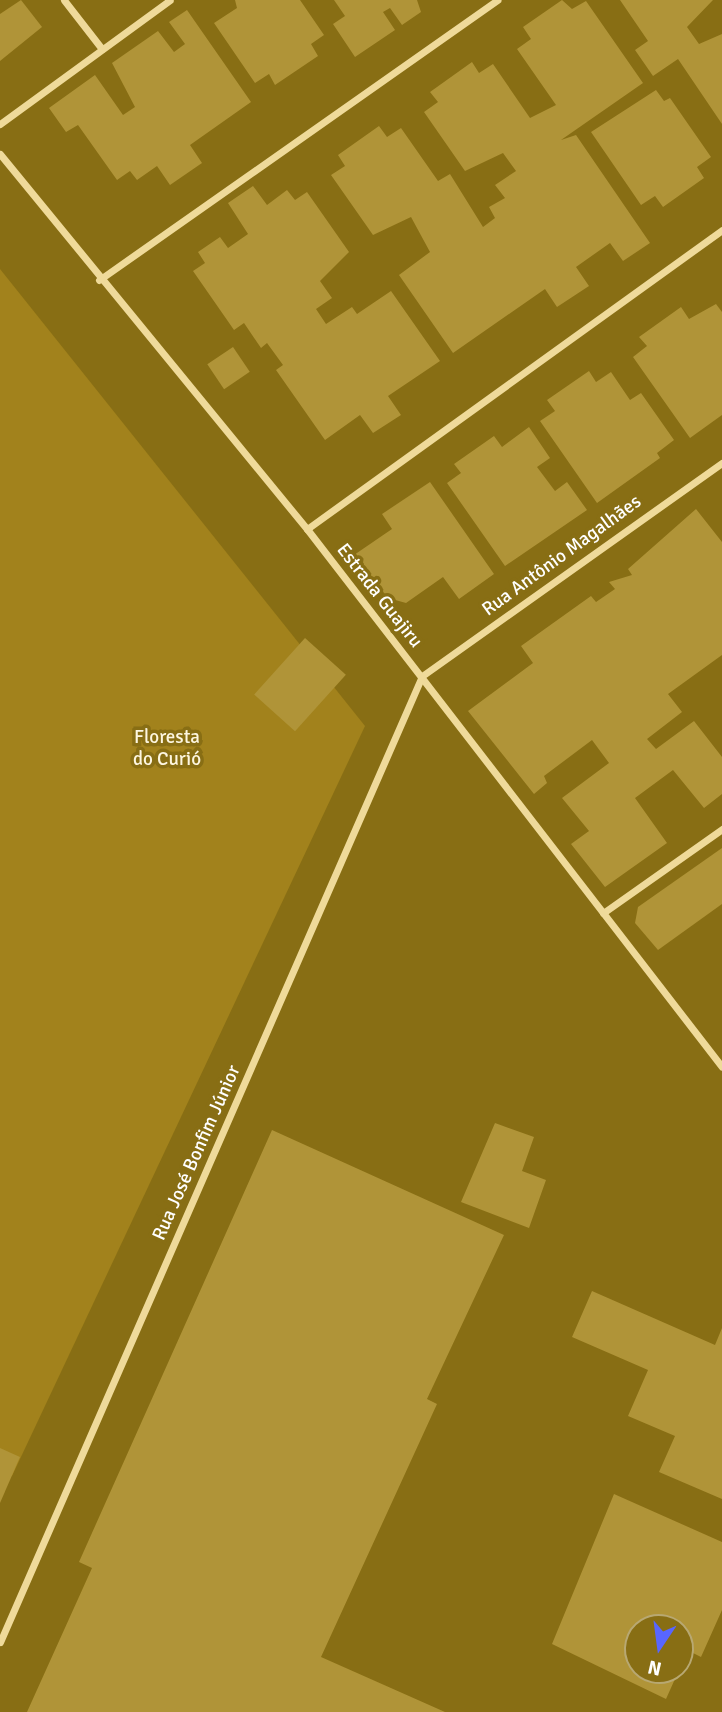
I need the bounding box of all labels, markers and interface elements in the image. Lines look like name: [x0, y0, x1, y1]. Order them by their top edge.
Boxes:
street label: Rua Antônio Magalhães: [478, 491, 646, 621]
street label: Estrada Guajiru: [331, 539, 427, 653]
park label: Floresta do Curió: [133, 727, 201, 771]
street label: Rua José Bonfim Júnior: [148, 1062, 246, 1244]
north arrow: [624, 1614, 694, 1684]
text: N: [646, 1654, 664, 1681]

